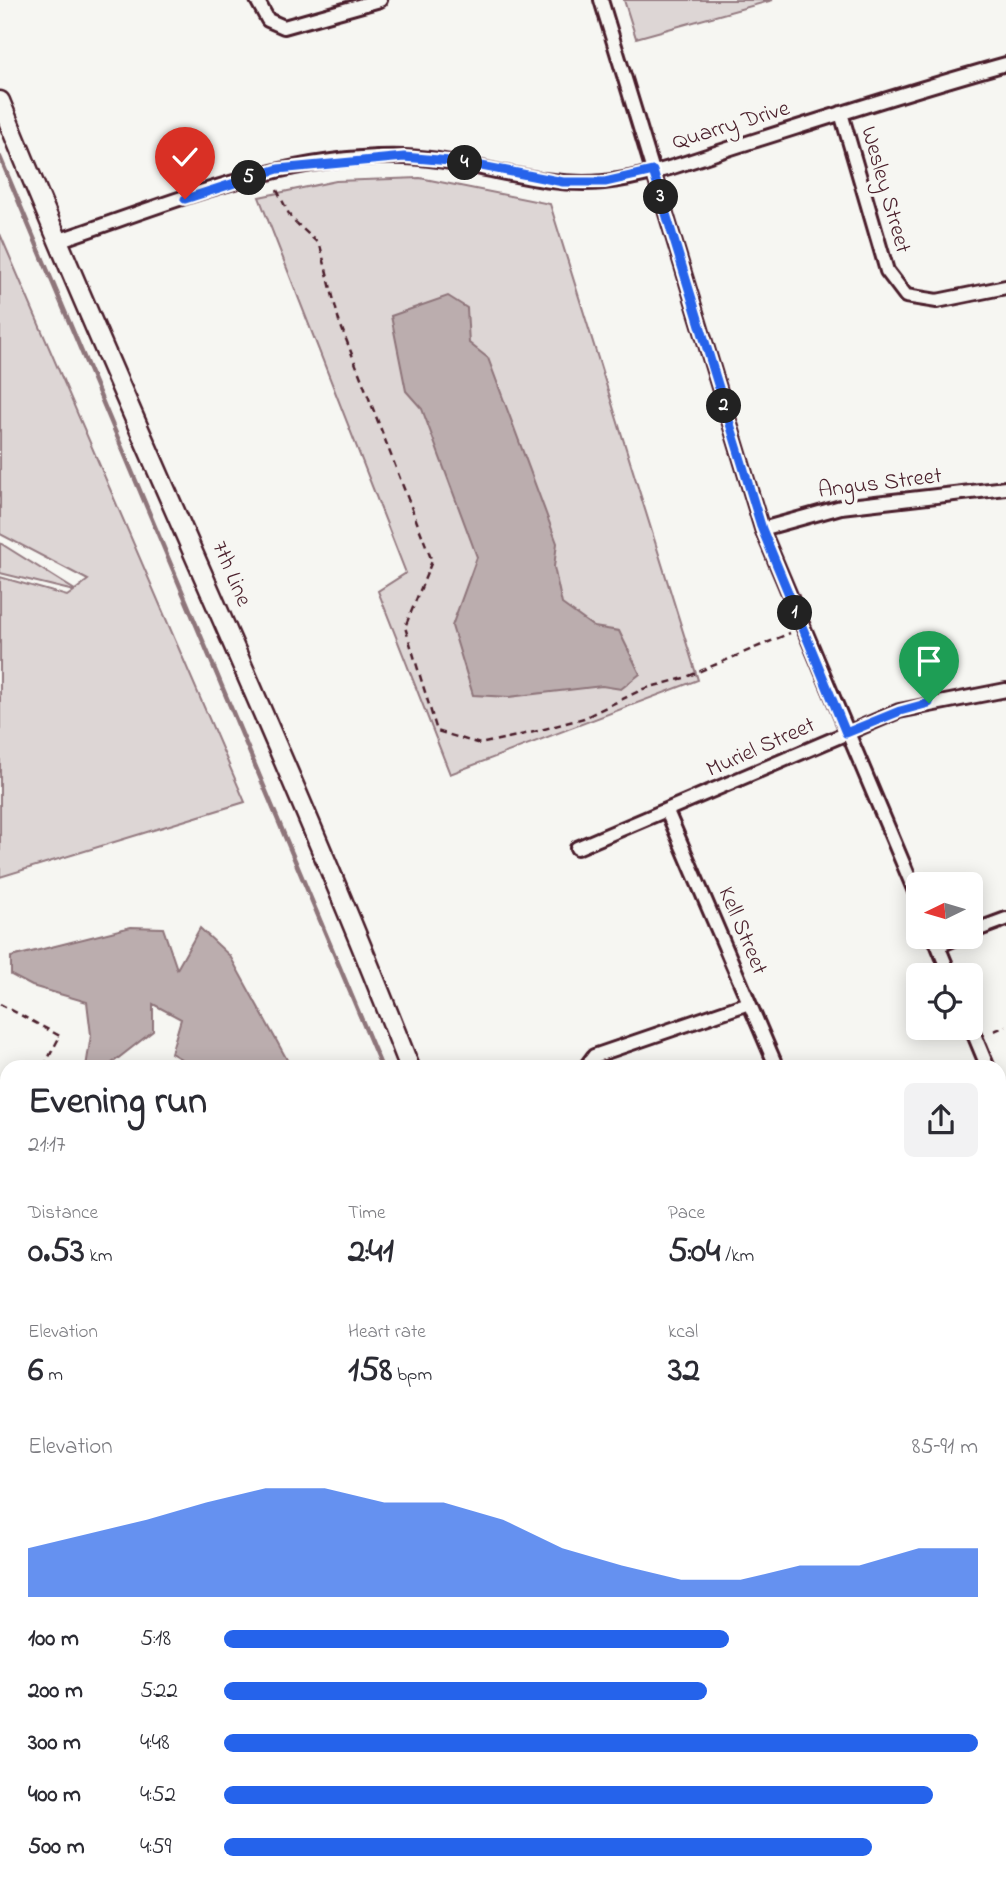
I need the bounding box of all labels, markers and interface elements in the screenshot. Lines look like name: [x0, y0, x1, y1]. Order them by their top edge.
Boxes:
street label: Quarry Drive: [668, 92, 795, 161]
street label: Wesley Street: [849, 123, 919, 258]
pin: [155, 127, 215, 199]
icon: check: [166, 138, 204, 176]
pin: 4: [448, 146, 482, 180]
text: 4: [461, 149, 468, 176]
pin: 5: [232, 160, 266, 196]
text: 5: [243, 164, 254, 191]
pin: 3: [644, 180, 678, 214]
text: 3: [657, 183, 664, 210]
pin: 2: [706, 388, 742, 424]
text: 2: [719, 392, 728, 419]
street label: Angus Street: [816, 460, 944, 509]
street label: 7th Line: [202, 536, 260, 612]
pin: 1: [778, 596, 812, 630]
text: 1: [791, 599, 798, 626]
pin: [899, 631, 959, 703]
icon: arrive: [910, 642, 948, 680]
street label: Muriel Street: [701, 709, 821, 787]
north arrow: [906, 872, 984, 948]
map controls: [906, 872, 983, 1040]
street label: Kell Street: [709, 882, 775, 980]
button: locate: [906, 963, 983, 1040]
text: Evening run: [28, 1075, 207, 1131]
button: share: [904, 1083, 978, 1157]
text: 21:17: [28, 1129, 66, 1162]
text: Distance: [28, 1200, 98, 1227]
text: Time: [348, 1200, 386, 1227]
text: Pace: [668, 1200, 705, 1227]
text: 0.53: [28, 1227, 85, 1278]
text: 2:41: [348, 1227, 394, 1278]
text: 5:04: [668, 1227, 721, 1278]
text: km: [85, 1243, 113, 1270]
text: /km: [721, 1243, 754, 1270]
text: Elevation: [28, 1319, 98, 1346]
text: Heart rate: [348, 1319, 426, 1346]
text: kcal: [668, 1319, 698, 1346]
text: 6: [28, 1346, 43, 1397]
text: 158: [348, 1346, 392, 1397]
text: 32: [668, 1346, 700, 1397]
text: m: [43, 1362, 63, 1389]
text: bpm: [392, 1362, 432, 1389]
text: Elevation: [28, 1431, 113, 1464]
text: 85–91 m: [912, 1431, 978, 1464]
text: 100 m: [28, 1623, 79, 1656]
text: 5:18: [140, 1623, 171, 1656]
text: 200 m: [28, 1675, 83, 1708]
text: 5:22: [140, 1675, 178, 1708]
text: 300 m: [28, 1727, 81, 1760]
text: 4:48: [140, 1727, 170, 1760]
text: 400 m: [28, 1779, 81, 1812]
text: 4:52: [140, 1779, 176, 1812]
text: 500 m: [28, 1831, 85, 1864]
text: 4:59: [140, 1831, 172, 1864]

